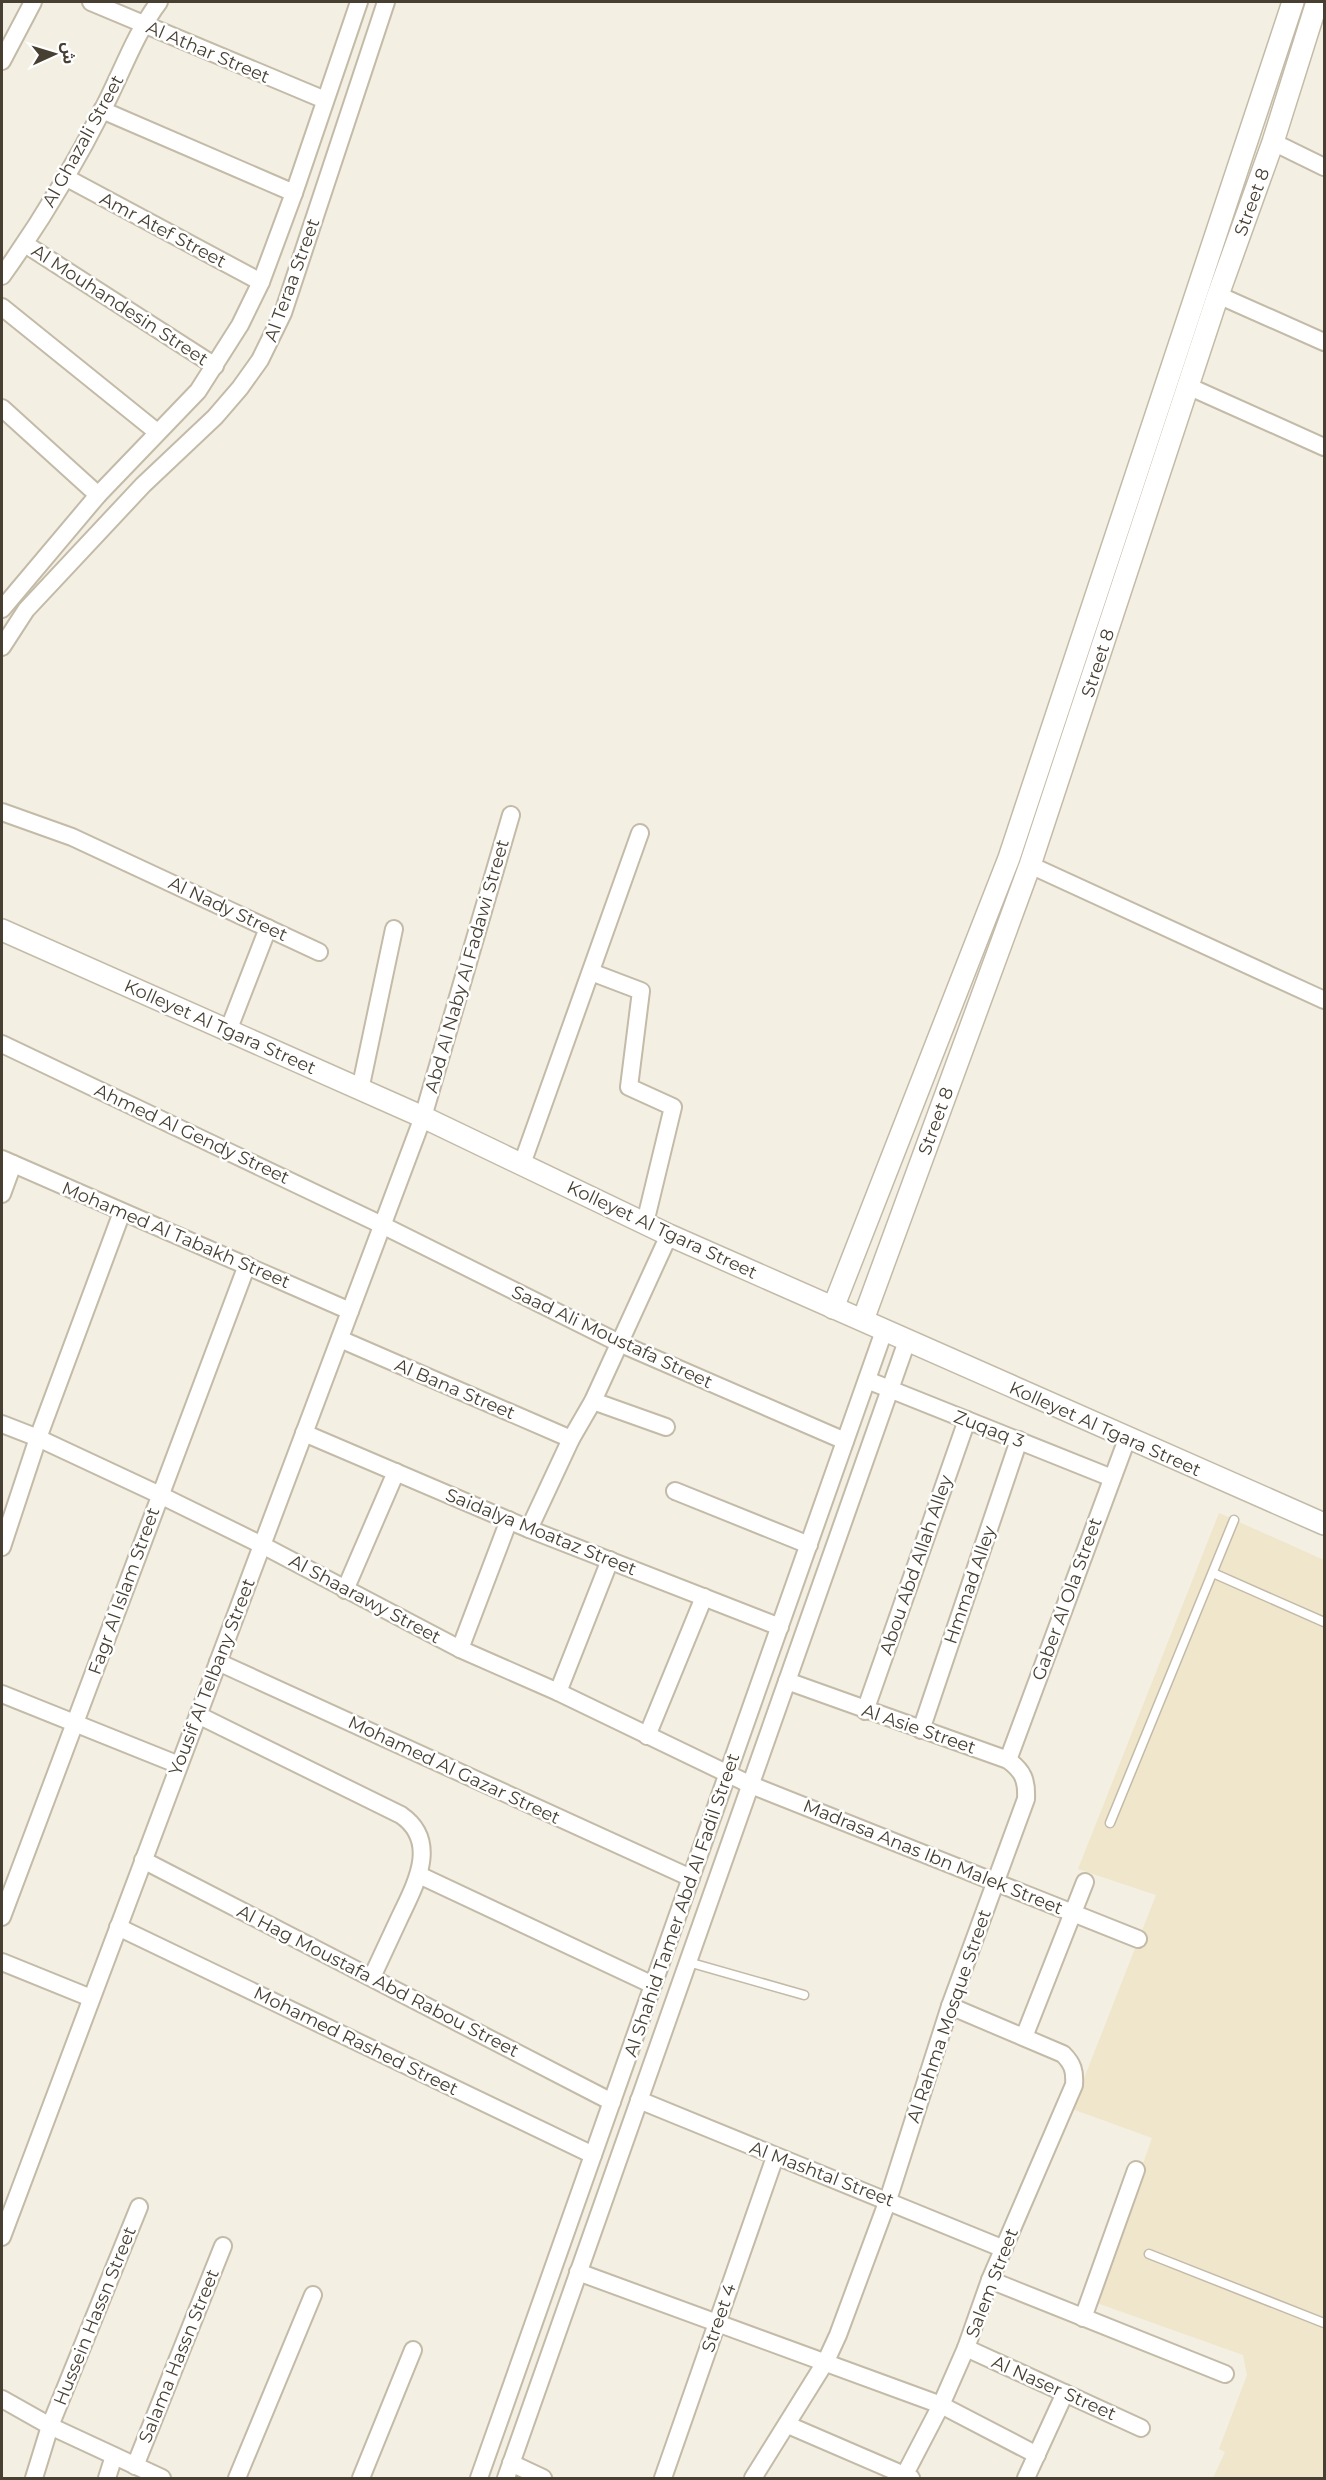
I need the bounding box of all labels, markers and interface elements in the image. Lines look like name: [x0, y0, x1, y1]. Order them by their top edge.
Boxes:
street label: Al Athar Street: [143, 16, 273, 88]
north arrow: [24, 24, 84, 84]
text: ش: [58, 41, 79, 65]
street label: Al Ghazali Street: [38, 71, 128, 211]
street label: Street 8: [1230, 165, 1274, 239]
street label: Amr Atef Street: [96, 187, 230, 273]
street label: Al Teraa Street: [260, 215, 324, 345]
street label: Al Mouhandesin Street: [28, 240, 212, 370]
street label: Street 8: [1077, 626, 1119, 700]
street label: Abd Al Naby Al Fadawi Street: [420, 837, 514, 1095]
street label: Al Nady Street: [165, 872, 291, 946]
street label: Kolleyet Al Tgara Street: [121, 975, 319, 1079]
street label: Ahmed Al Gendy Street: [91, 1079, 293, 1189]
street label: Street 8: [914, 1084, 958, 1158]
street label: Kolleyet Al Tgara Street: [563, 1176, 761, 1284]
street label: Mohamed Al Tabakh Street: [59, 1177, 293, 1293]
street label: Saad Ali Moustafa Street: [508, 1281, 716, 1393]
street label: Al Bana Street: [392, 1354, 518, 1424]
street label: Kolleyet Al Tgara Street: [1006, 1377, 1204, 1481]
street label: Zuqaq 3: [951, 1406, 1027, 1452]
street label: Abou Abd Allah Alley: [875, 1472, 957, 1658]
street label: Saidalya Moataz Street: [442, 1484, 640, 1580]
street label: Fagr Al Islam Street: [84, 1504, 164, 1678]
street label: Gaber Al Ola Street: [1027, 1515, 1107, 1683]
street label: Hmmad Alley: [939, 1523, 1001, 1647]
street label: Al Shaarawy Street: [285, 1550, 445, 1648]
street label: Yousif Al Telbany Street: [164, 1575, 260, 1779]
street label: Al Asie Street: [859, 1699, 979, 1759]
street label: Mohamed Al Gazar Street: [345, 1711, 563, 1829]
street label: Al Shahid Tamer Abd Al Fadil Street: [620, 1750, 744, 2060]
street label: Madrasa Anas Ibn Malek Street: [800, 1795, 1066, 1919]
street label: Al Hag Moustafa Abd Rabou Street: [233, 1900, 523, 2062]
street label: Al Rahma Mosque Street: [902, 1906, 996, 2126]
street label: Mohamed Rashed Street: [250, 1982, 462, 2100]
street label: Al Mashtal Street: [747, 2136, 897, 2212]
street label: Hussein Hassn Street: [49, 2223, 141, 2409]
street label: Salem Street: [961, 2225, 1023, 2341]
street label: Salama Hassn Street: [134, 2266, 224, 2446]
street label: Street 4: [697, 2281, 741, 2355]
street label: Al Naser Street: [988, 2351, 1120, 2425]

